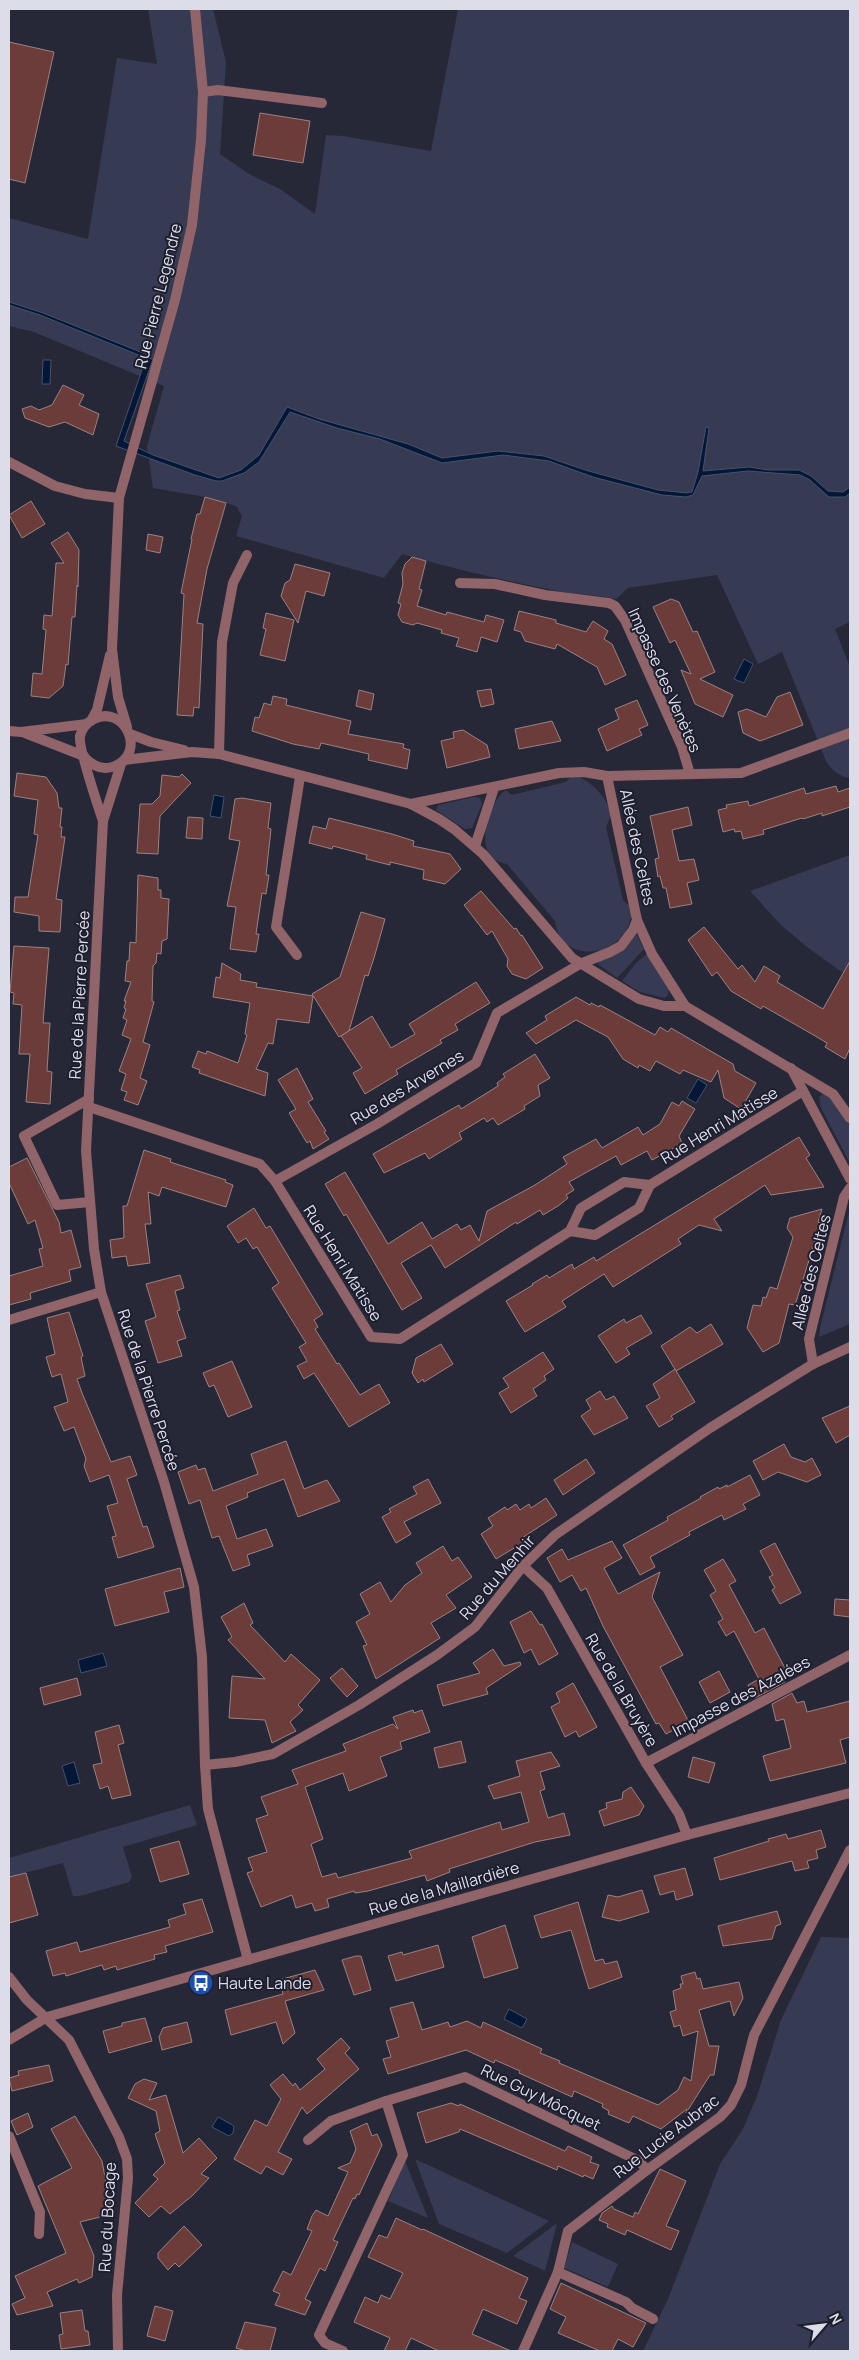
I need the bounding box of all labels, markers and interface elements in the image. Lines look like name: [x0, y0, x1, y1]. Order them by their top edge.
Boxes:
street label: Rue Pierre Legendre: [129, 221, 187, 371]
street label: Impasse des Venètes: [623, 604, 707, 756]
street label: Allée des Celtes: [615, 787, 661, 907]
street label: Rue de la Pierre Percée: [64, 910, 94, 1080]
street label: Rue des Arvernes: [346, 1044, 468, 1130]
street label: Rue Henri Matisse: [656, 1081, 782, 1169]
street label: Rue Henri Matisse: [298, 1201, 388, 1325]
street label: Allée des Celtes: [786, 1212, 836, 1332]
street label: Rue de la Pierre Percée: [112, 1306, 186, 1474]
street label: Rue du Menhir: [454, 1530, 540, 1624]
street label: Rue de la Bruyère: [581, 1629, 663, 1751]
street label: Impasse des Azalées: [668, 1650, 814, 1742]
street label: Rue de la Maillardière: [366, 1856, 522, 1920]
bus stop icon: Haute Lande: [188, 1970, 214, 1996]
place label: Haute Lande: [218, 1972, 311, 1994]
street label: Rue Guy Môcquet: [477, 2058, 605, 2136]
street label: Rue Lucie Aubrac: [609, 2089, 723, 2183]
street label: Rue du Bocage: [93, 2161, 121, 2273]
north arrow: [799, 2300, 849, 2350]
text: N: [825, 2310, 847, 2328]

